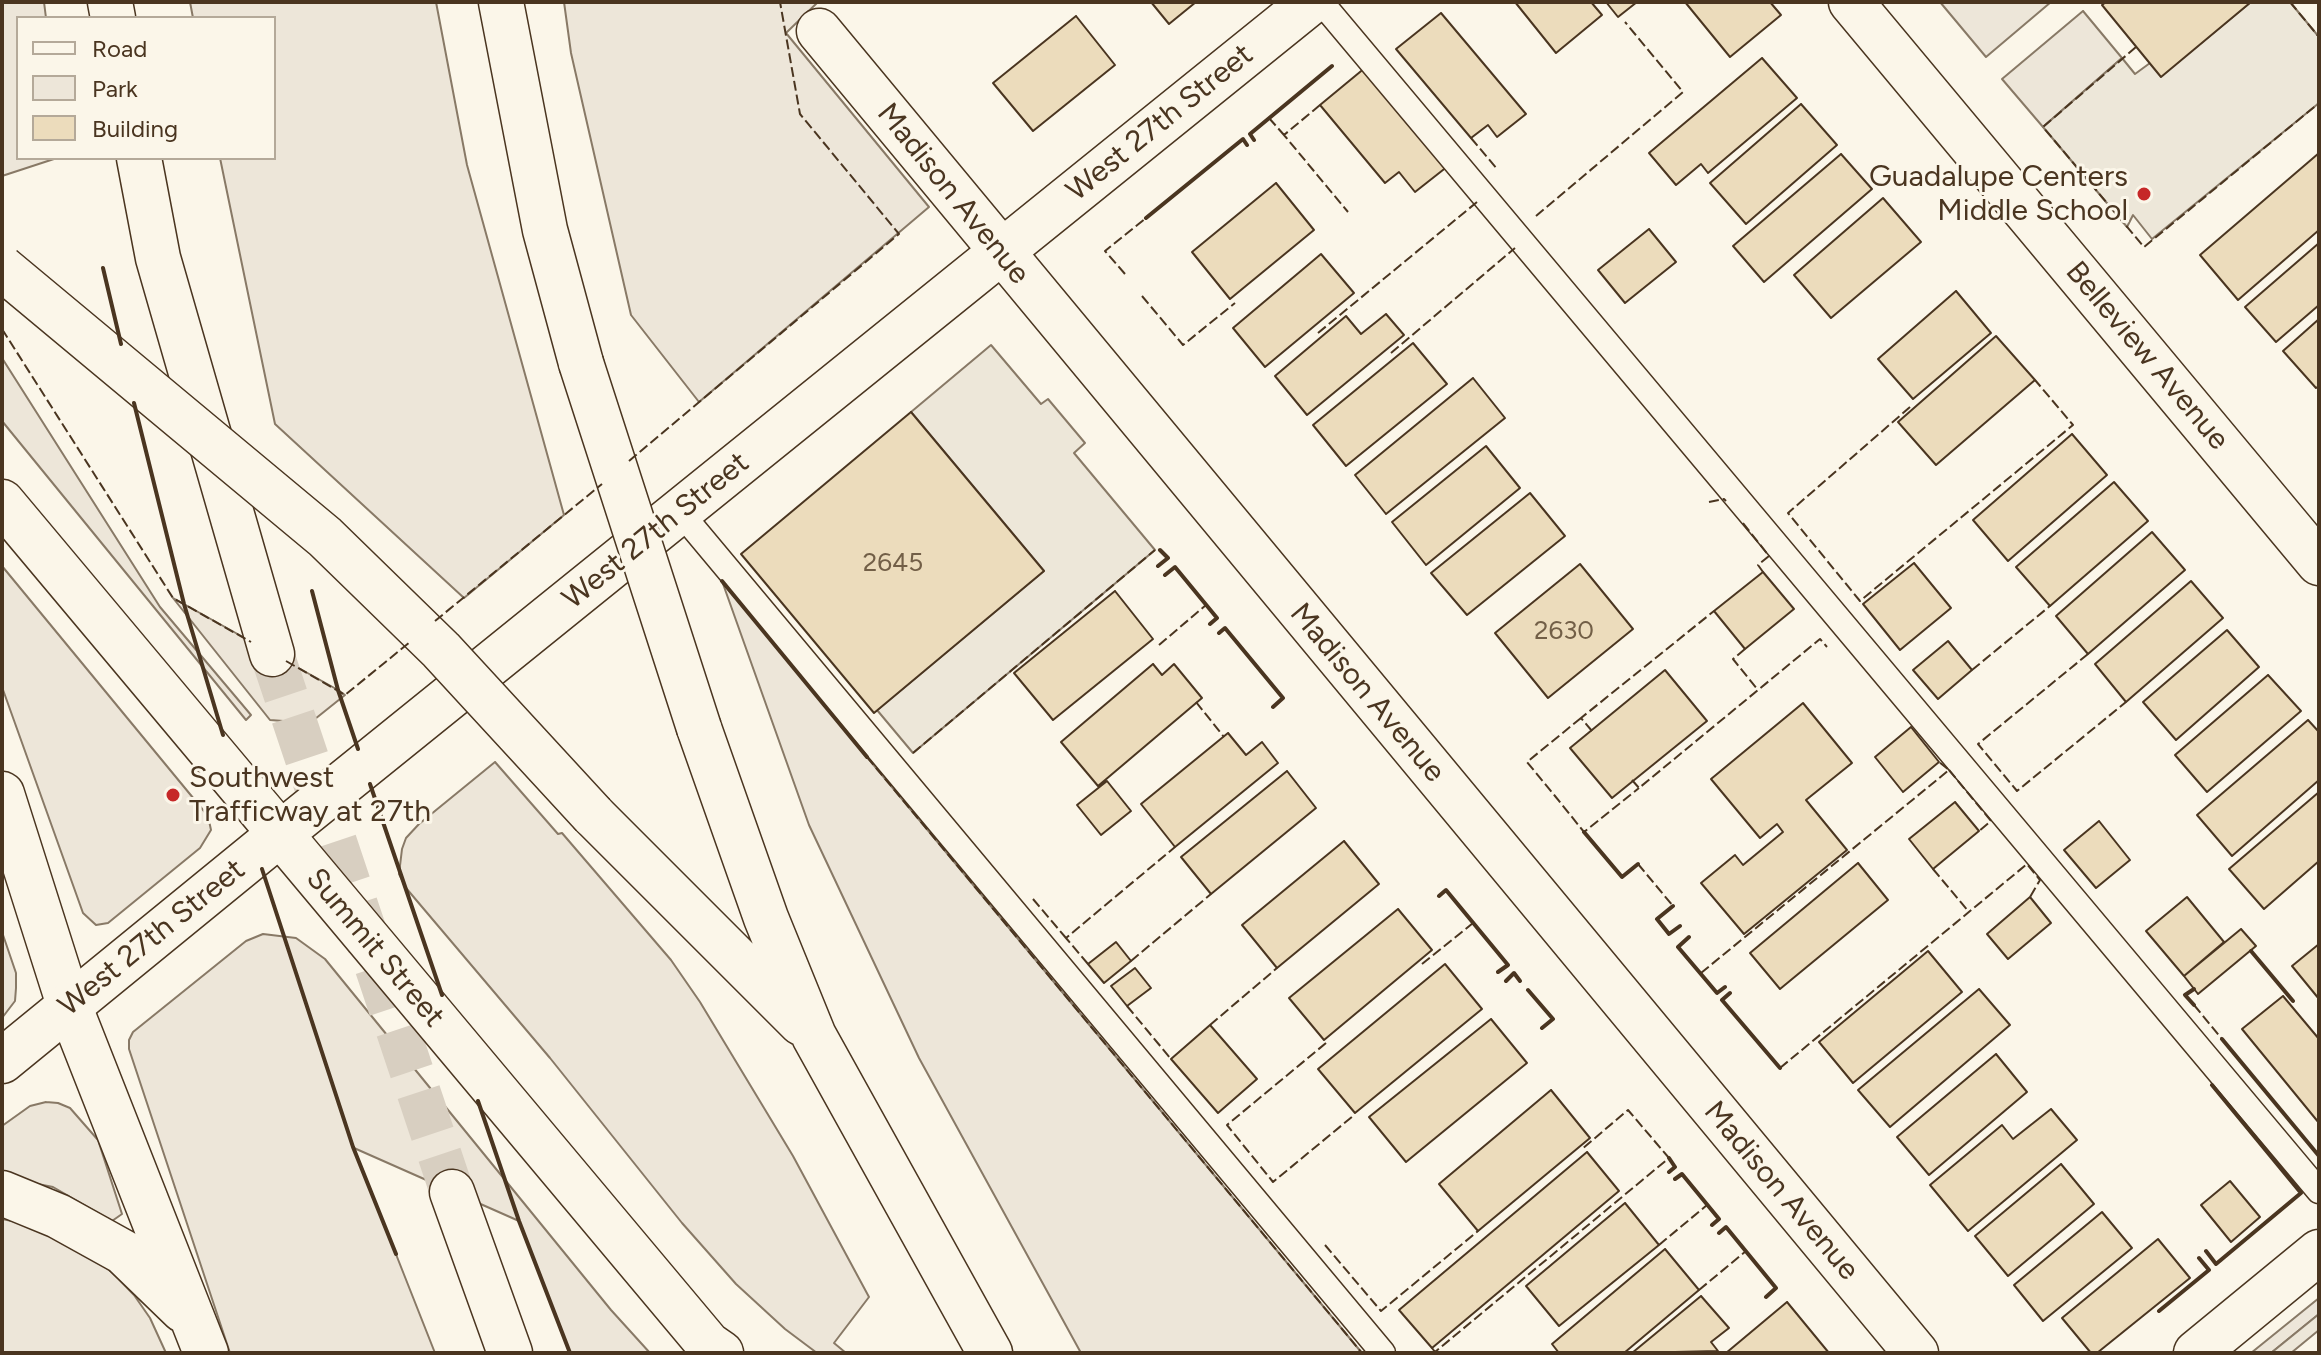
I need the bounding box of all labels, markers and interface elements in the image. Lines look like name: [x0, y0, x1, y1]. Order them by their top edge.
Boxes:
legend: [16, 16, 276, 160]
text: Road: [92, 34, 147, 63]
street label: West 27th Street: [1060, 37, 1260, 209]
text: Park: [92, 74, 138, 103]
street label: Madison Avenue: [869, 96, 1037, 292]
text: Building: [92, 114, 178, 143]
place label: Guadalupe Centers Middle School: [1869, 159, 2128, 230]
marker: Guadalupe Centers Middle School: [2135, 185, 2153, 203]
street label: Belleview Avenue: [2058, 254, 2236, 458]
street label: West 27th Street: [556, 445, 756, 617]
house number: 2645: [863, 547, 923, 579]
street label: Madison Avenue: [1282, 596, 1452, 790]
house number: 2630: [1534, 615, 1594, 647]
place label: Southwest Trafficway at 27th: [189, 760, 431, 830]
marker: Southwest Trafficway at 27th: [164, 786, 182, 804]
street label: West 27th Street: [52, 852, 252, 1024]
street label: Summit Street: [298, 861, 452, 1035]
street label: Madison Avenue: [1696, 1094, 1866, 1288]

